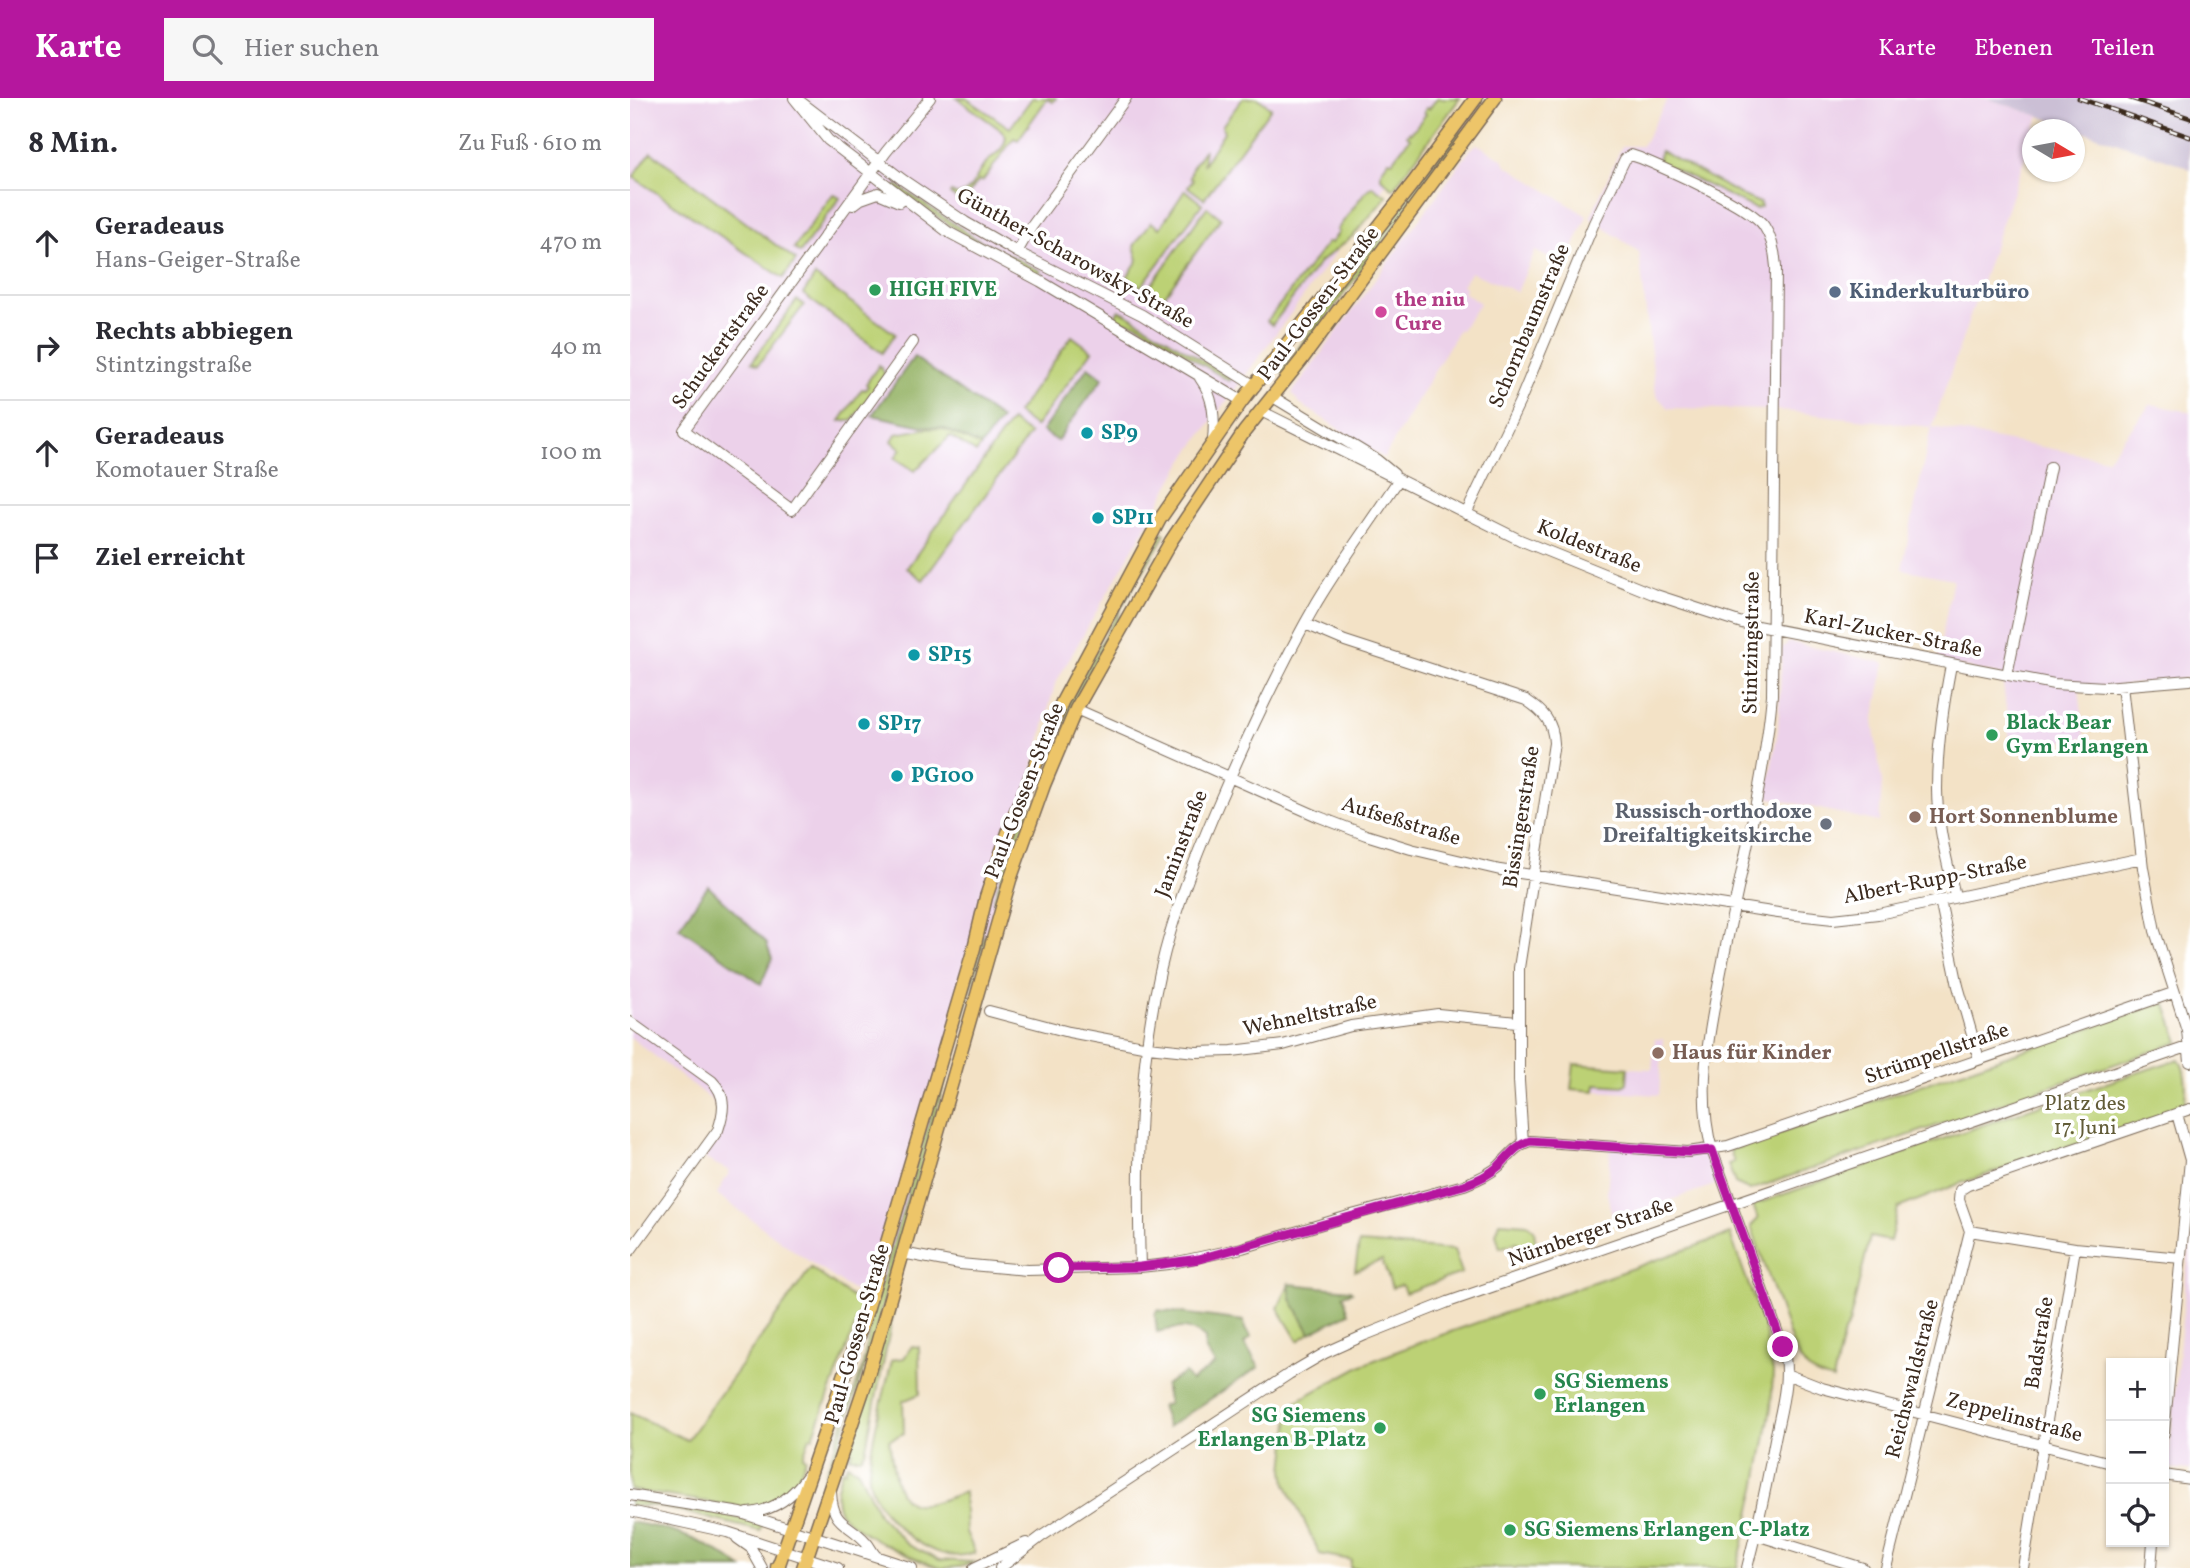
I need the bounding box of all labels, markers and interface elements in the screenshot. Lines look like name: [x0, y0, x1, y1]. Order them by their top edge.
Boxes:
search box: [164, 18, 654, 81]
text: Karte: [35, 26, 122, 72]
icon: search: [188, 30, 226, 68]
text: Hier suchen: [244, 31, 380, 67]
text: Karte: [1878, 32, 1936, 66]
text: Ebenen: [1974, 32, 2053, 66]
text: Teilen: [2091, 32, 2155, 66]
north arrow: [2022, 119, 2085, 182]
text: 8 Min.: [28, 123, 118, 165]
text: Zu Fuß · 610 m: [458, 128, 602, 160]
street label: Günther-Scharowsky-Straße: [951, 182, 1199, 336]
text: Geradeaus: [95, 209, 224, 245]
street label: Paul-Gossen-Straße: [1251, 221, 1387, 387]
icon: ahead: [28, 224, 66, 262]
text: 470 m: [539, 227, 602, 259]
street label: Schornbaumstraße: [1482, 239, 1578, 413]
text: Hans-Geiger-Straße: [95, 245, 301, 277]
place label: HIGH FIVE: [889, 276, 997, 305]
street label: Schuckertstraße: [665, 278, 777, 416]
place label: Kinderkulturbüro: [1849, 278, 2029, 307]
marker: HIGH FIVE: [867, 282, 883, 298]
marker: Kinderkulturbüro: [1827, 284, 1843, 300]
place label: the niu Cure: [1395, 286, 1465, 339]
marker: the niu Cure: [1373, 304, 1389, 320]
text: Rechts abbiegen: [95, 314, 293, 350]
icon: right: [28, 329, 66, 367]
text: 40 m: [550, 332, 602, 364]
text: Stintzingstraße: [95, 350, 252, 382]
text: Geradeaus: [95, 419, 224, 455]
place label: SP9: [1101, 419, 1138, 448]
marker: SP9: [1079, 425, 1095, 441]
icon: ahead: [28, 434, 66, 472]
text: 100 m: [540, 437, 602, 469]
text: Komotauer Straße: [95, 455, 279, 487]
place label: SP11: [1112, 504, 1154, 533]
marker: SP11: [1090, 510, 1106, 526]
street label: Koldestraße: [1532, 513, 1646, 581]
icon: arrive: [28, 539, 66, 577]
text: Ziel erreicht: [95, 540, 245, 576]
street label: Stintzingstraße: [1736, 571, 1768, 715]
street label: Karl-Zucker-Straße: [1801, 602, 1985, 666]
place label: SP15: [928, 641, 972, 670]
marker: SP15: [906, 647, 922, 663]
street label: Paul-Gossen-Straße: [978, 699, 1072, 883]
place label: Black Bear Gym Erlangen: [2006, 709, 2149, 762]
place label: SP17: [878, 710, 922, 739]
marker: SP17: [856, 716, 872, 732]
marker: Black Bear Gym Erlangen: [1984, 727, 2000, 743]
street label: Bissingerstraße: [1496, 744, 1548, 890]
place label: PG100: [911, 762, 974, 791]
marker: PG100: [889, 768, 905, 784]
street label: Jaminstraße: [1148, 786, 1216, 902]
street label: Aufseßstraße: [1338, 790, 1464, 854]
place label: Russisch-orthodoxe Dreifaltigkeitskirche: [1603, 798, 1812, 851]
place label: Hort Sonnenblume: [1929, 803, 2118, 832]
marker: Hort Sonnenblume: [1907, 809, 1923, 825]
marker: Russisch-orthodoxe Dreifaltigkeitskirche: [1818, 816, 1834, 832]
street label: Albert-Rupp-Straße: [1841, 848, 2029, 912]
street label: Wehneltstraße: [1240, 988, 1380, 1044]
street label: Strümpellstraße: [1861, 1016, 2013, 1092]
place label: Haus für Kinder: [1672, 1039, 1831, 1068]
marker: Haus für Kinder: [1650, 1045, 1666, 1061]
park label: Platz des 17. Juni: [2044, 1090, 2126, 1143]
street label: Nürnberger Straße: [1504, 1191, 1678, 1275]
street label: Paul-Gossen-Straße: [818, 1240, 898, 1428]
route start: [1043, 1252, 1074, 1283]
street label: Badstraße: [2018, 1295, 2062, 1391]
street label: Reichswaldstraße: [1879, 1296, 1947, 1462]
route end: [1767, 1331, 1798, 1362]
map controls: [2106, 1358, 2169, 1547]
button: +: [2106, 1358, 2169, 1421]
place label: SG Siemens Erlangen: [1554, 1368, 1669, 1421]
marker: SG Siemens Erlangen: [1532, 1386, 1548, 1402]
street label: Zeppelinstraße: [1942, 1386, 2086, 1450]
place label: SG Siemens Erlangen B-Platz: [1197, 1402, 1366, 1455]
marker: SG Siemens Erlangen B-Platz: [1372, 1420, 1388, 1436]
button: −: [2106, 1421, 2169, 1484]
button: locate: [2106, 1484, 2169, 1547]
place label: SG Siemens Erlangen C-Platz: [1524, 1516, 1810, 1545]
marker: SG Siemens Erlangen C-Platz: [1502, 1522, 1518, 1538]

